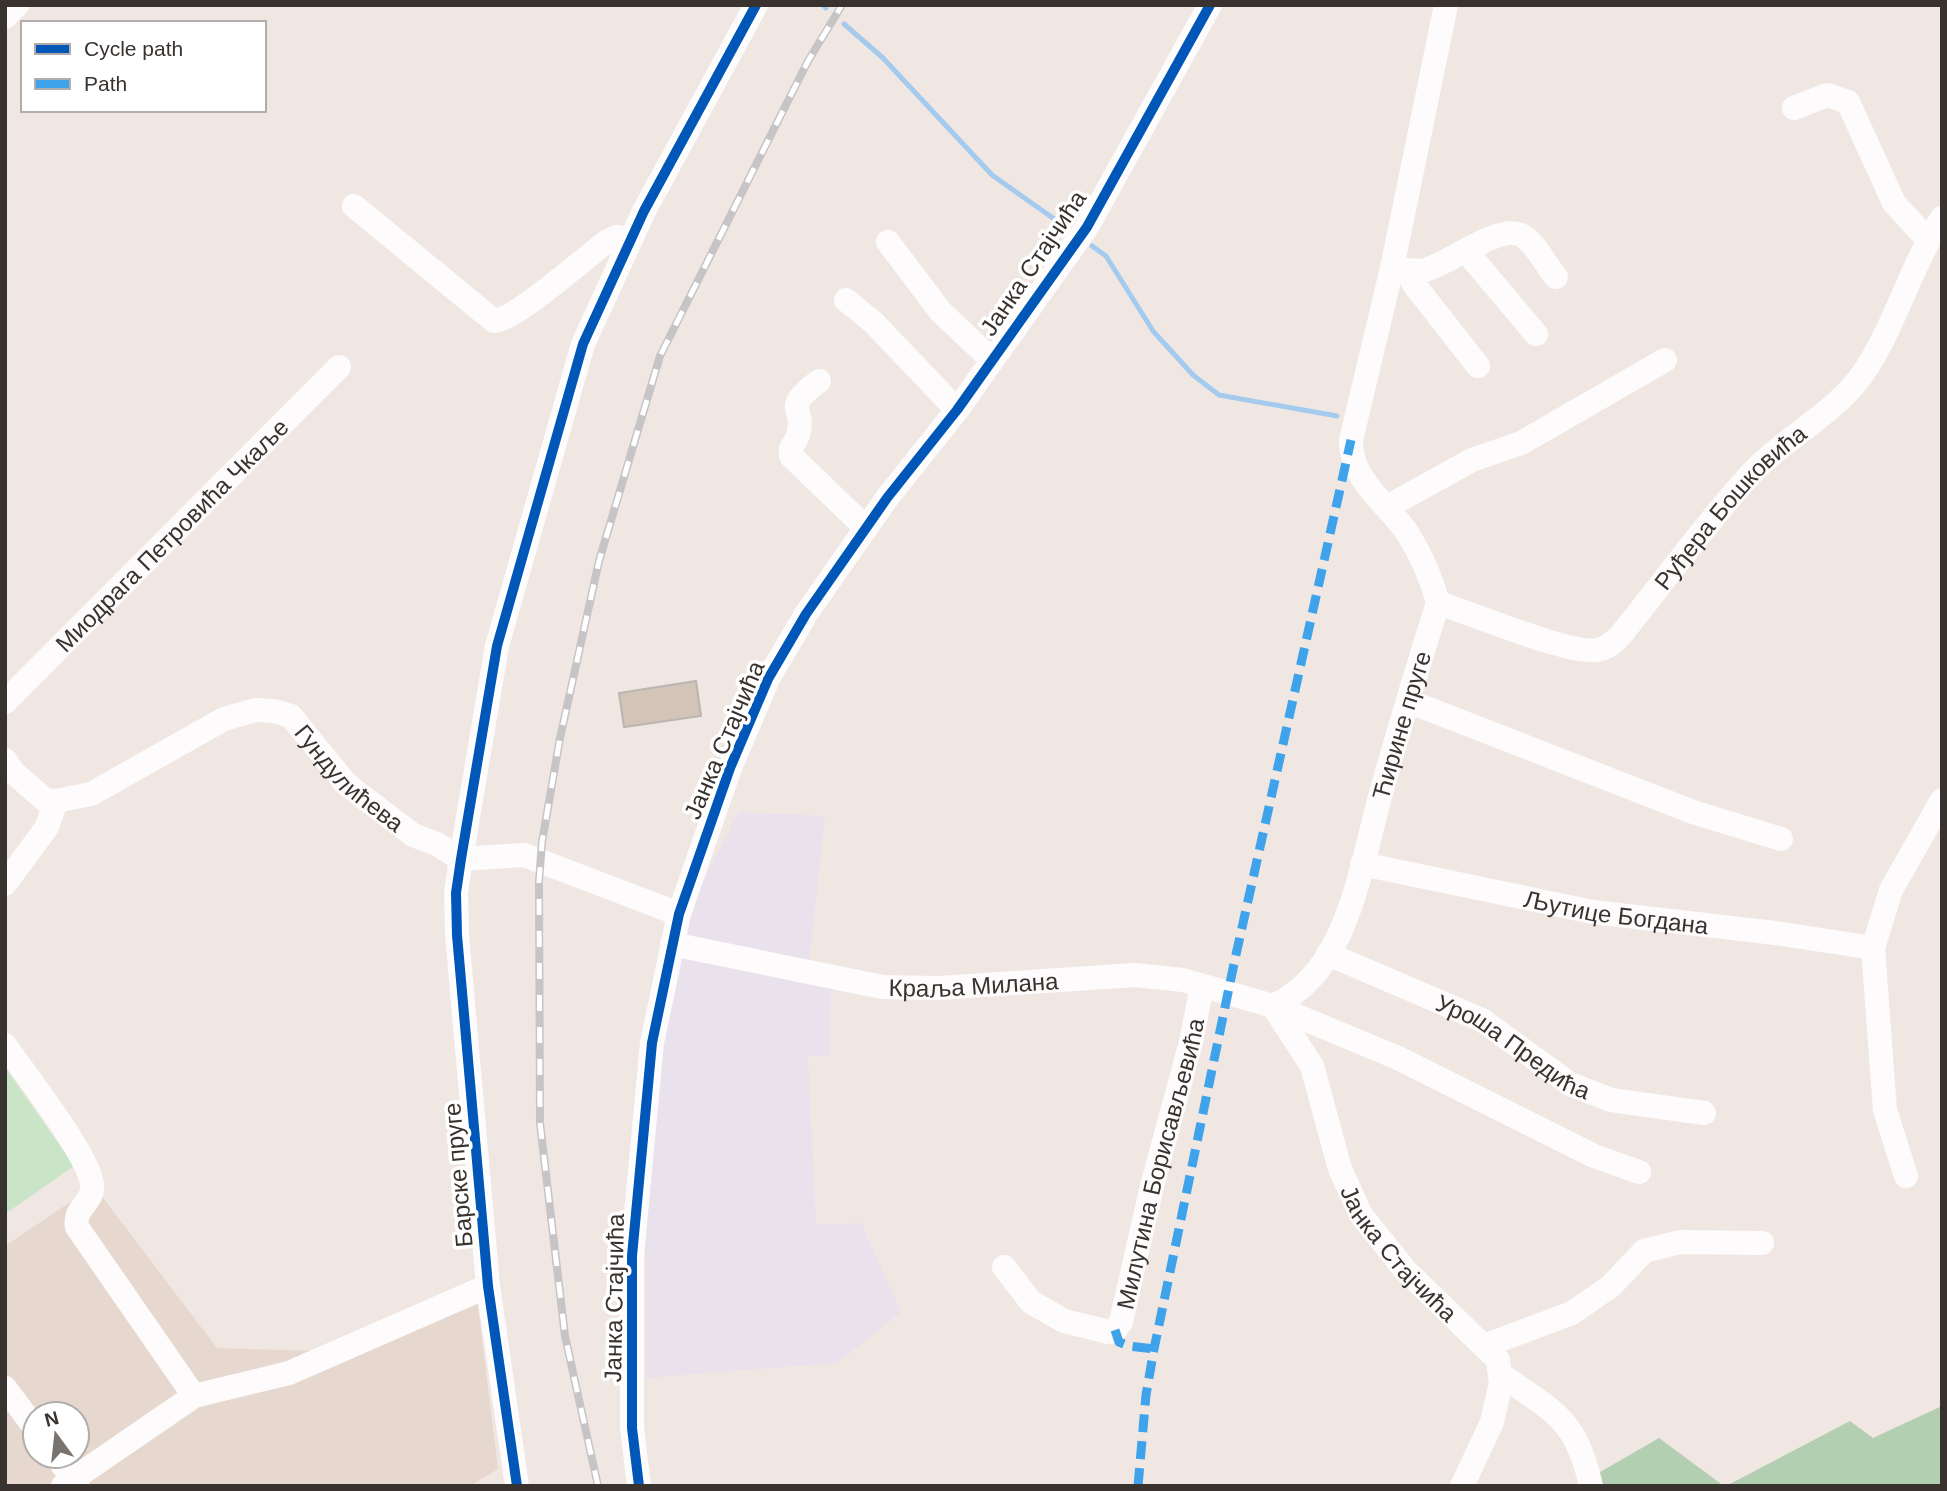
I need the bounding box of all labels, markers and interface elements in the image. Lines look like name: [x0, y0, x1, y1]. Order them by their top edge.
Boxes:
legend: [21, 21, 266, 112]
text: Cycle path: [84, 37, 183, 60]
text: Path: [84, 72, 127, 95]
street label: Јанка Стајчића: [975, 185, 1092, 341]
street label: Миодрага Петровића Чкаље: [50, 413, 293, 657]
street label: Руђера Бошковића: [1648, 419, 1812, 595]
street label: Ћирине пруге: [1366, 648, 1436, 802]
street label: Јанка Стајчића: [679, 656, 770, 823]
street label: Гундулићева: [290, 719, 410, 837]
street label: Љутице Богдана: [1522, 885, 1711, 939]
street label: Краља Милана: [888, 967, 1060, 1002]
street label: Уроша Предића: [1432, 989, 1595, 1104]
street label: Милутина Борисављевића: [1111, 1015, 1209, 1312]
street label: Барске пруге: [438, 1102, 478, 1248]
street label: Јанка Стајчића: [1336, 1181, 1463, 1327]
street label: Јанка Стајчића: [599, 1213, 629, 1383]
north arrow: [21, 1400, 91, 1470]
text: N: [42, 1407, 61, 1431]

